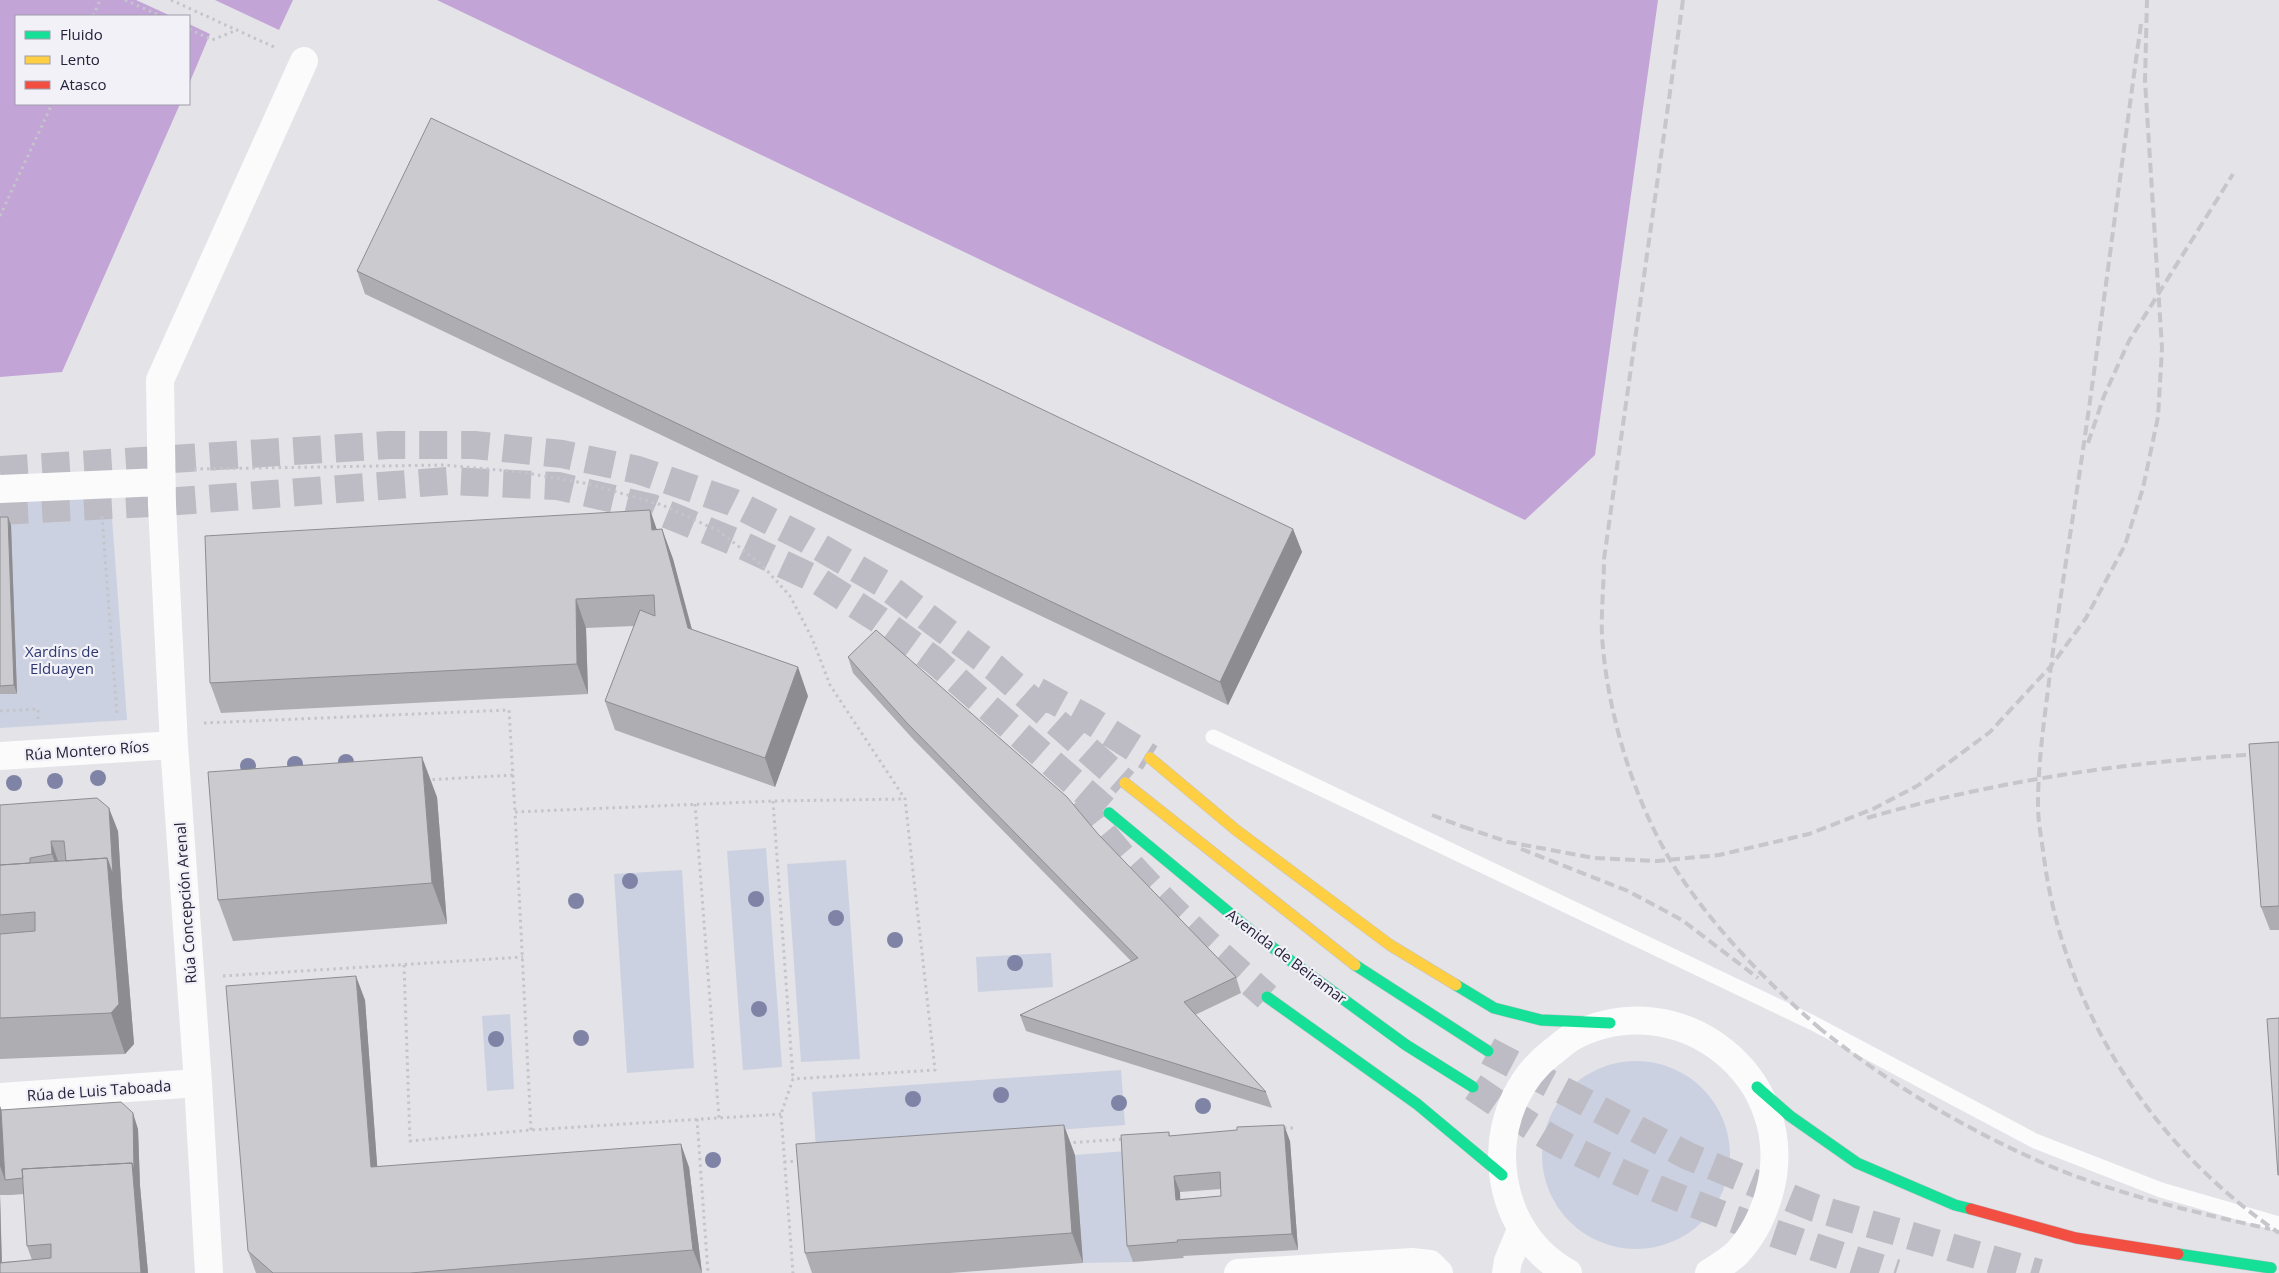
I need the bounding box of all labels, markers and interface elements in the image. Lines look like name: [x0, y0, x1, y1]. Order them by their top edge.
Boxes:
legend: [15, 15, 190, 105]
text: Fluido: [60, 24, 103, 44]
text: Lento: [60, 49, 100, 69]
text: Atasco: [60, 74, 107, 94]
park label: Xardíns de Elduayen: [25, 641, 99, 678]
street label: Rúa Montero Ríos: [24, 736, 150, 764]
street label: Rúa Concepción Arenal: [169, 822, 201, 984]
street label: Avenida de Beiramar: [1223, 904, 1351, 1008]
street label: Rúa de Luis Taboada: [26, 1075, 172, 1105]

